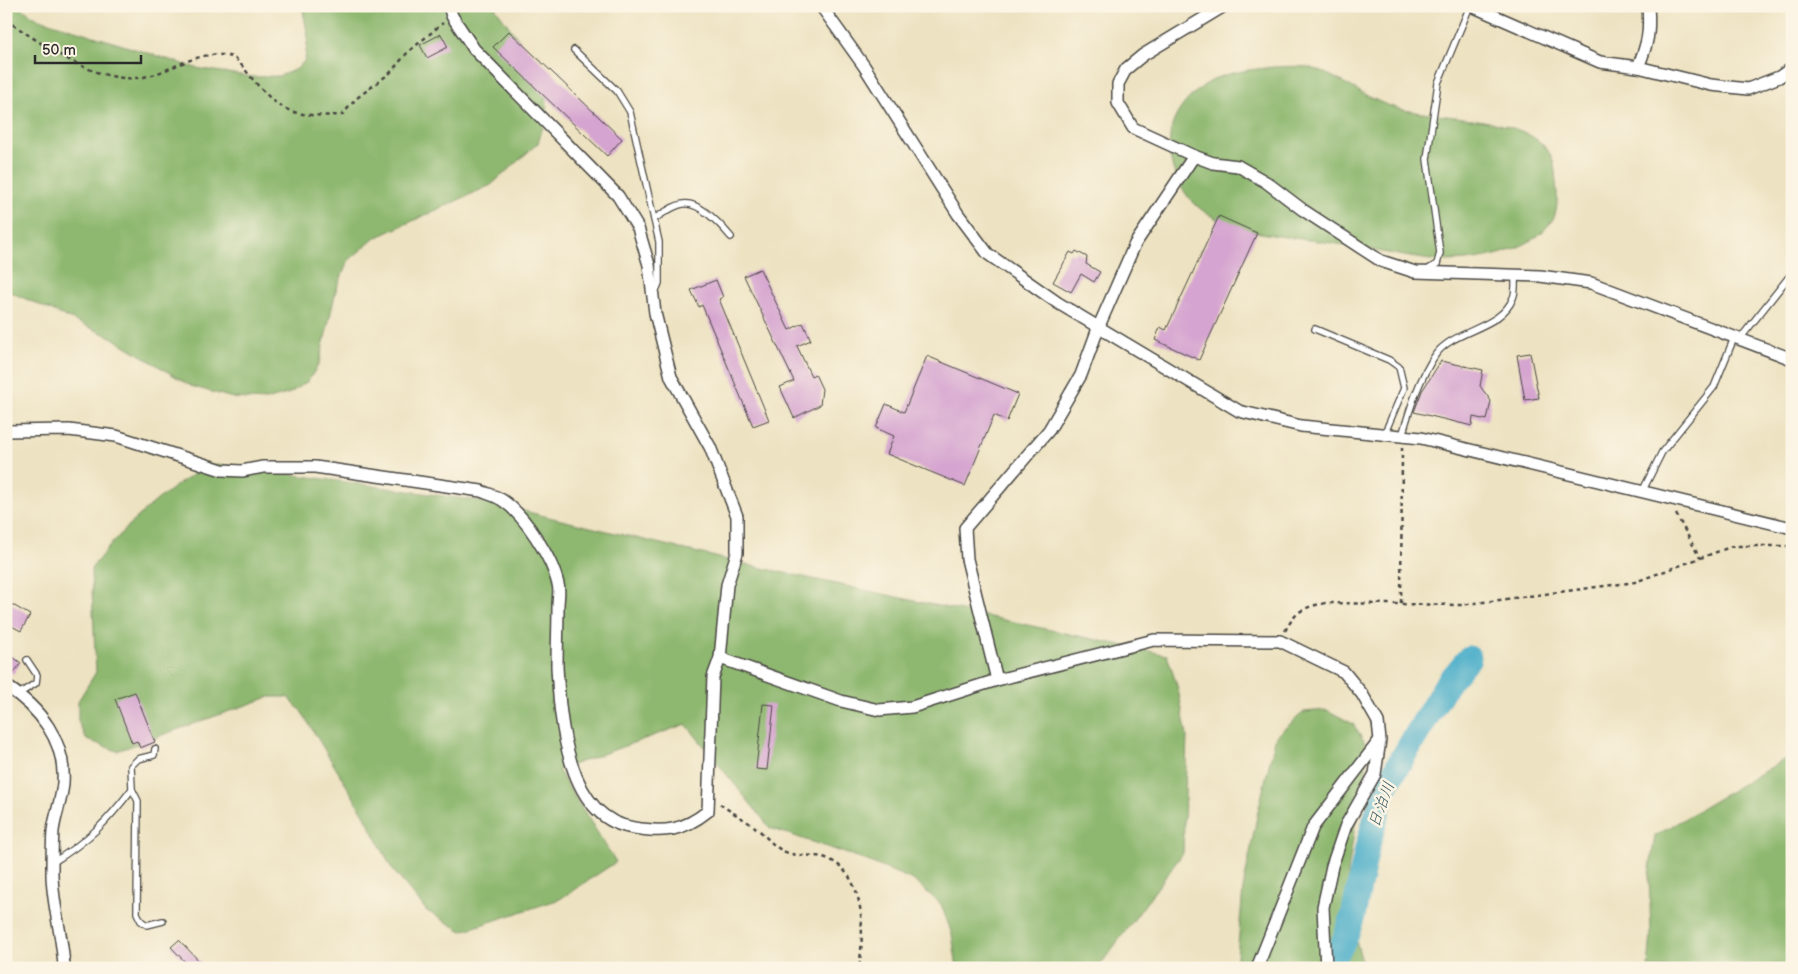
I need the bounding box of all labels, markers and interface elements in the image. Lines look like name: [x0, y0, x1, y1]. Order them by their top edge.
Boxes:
scale bar: [35, 32, 141, 64]
text: 50 m: [42, 41, 76, 60]
water label: 日泊川: [1365, 779, 1399, 831]

